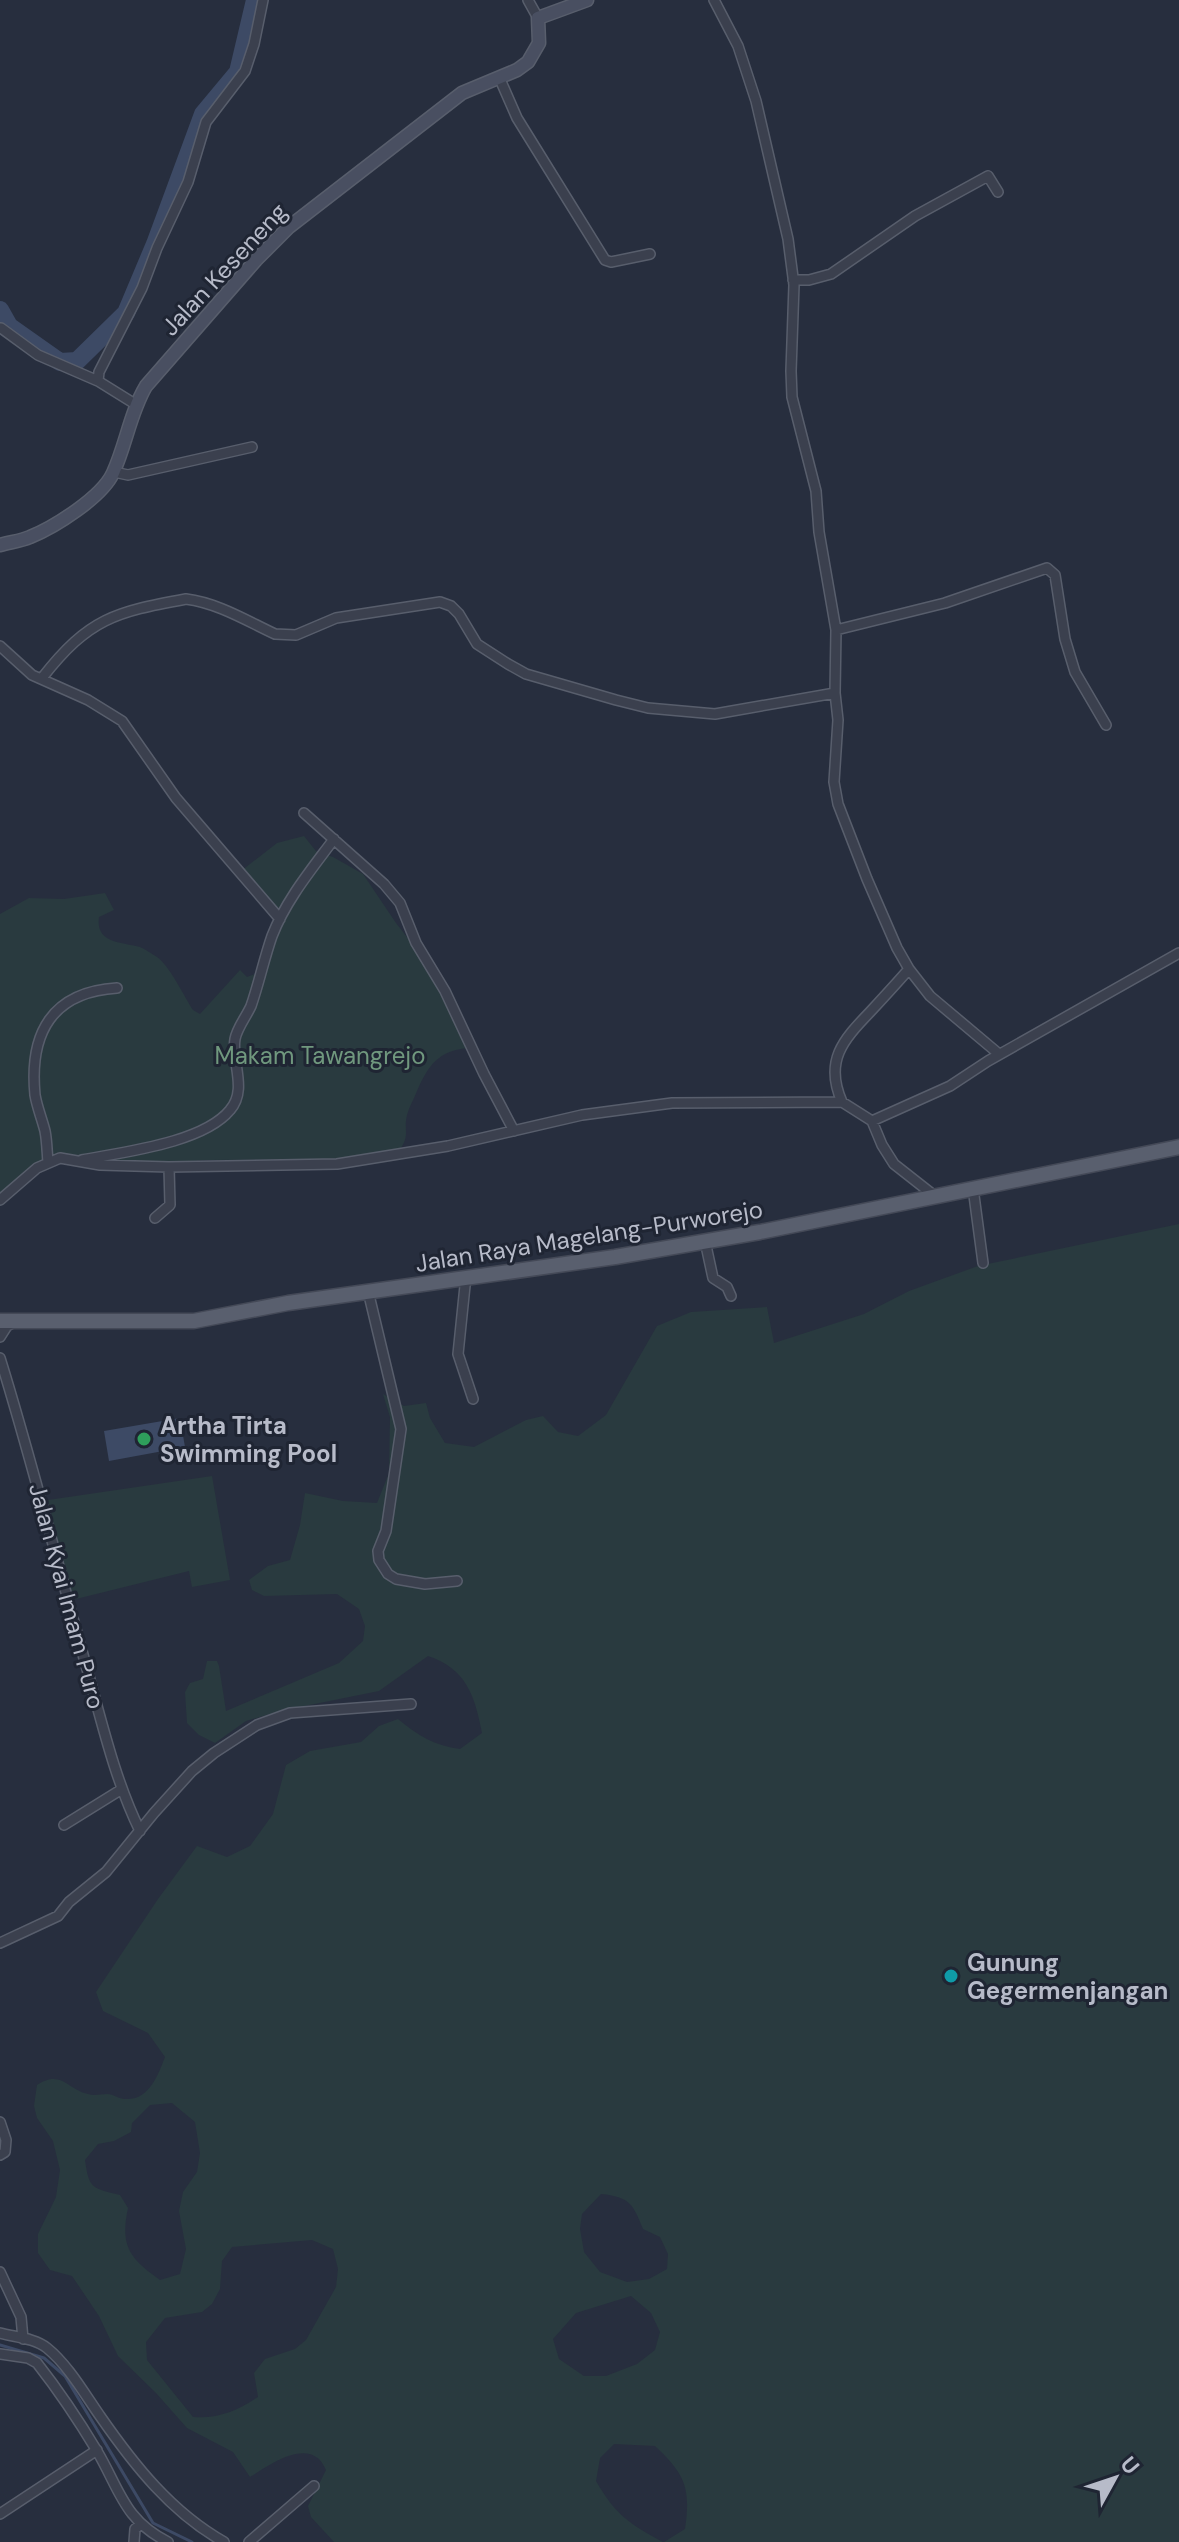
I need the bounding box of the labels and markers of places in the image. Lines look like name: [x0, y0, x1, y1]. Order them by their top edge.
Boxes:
place label: Artha Tirta Swimming Pool: [160, 1410, 337, 1469]
marker: Artha Tirta Swimming Pool: [135, 1430, 153, 1448]
place label: Gunung Gegermenjangan: [967, 1947, 1168, 2006]
marker: Gunung Gegermenjangan: [942, 1967, 960, 1985]

